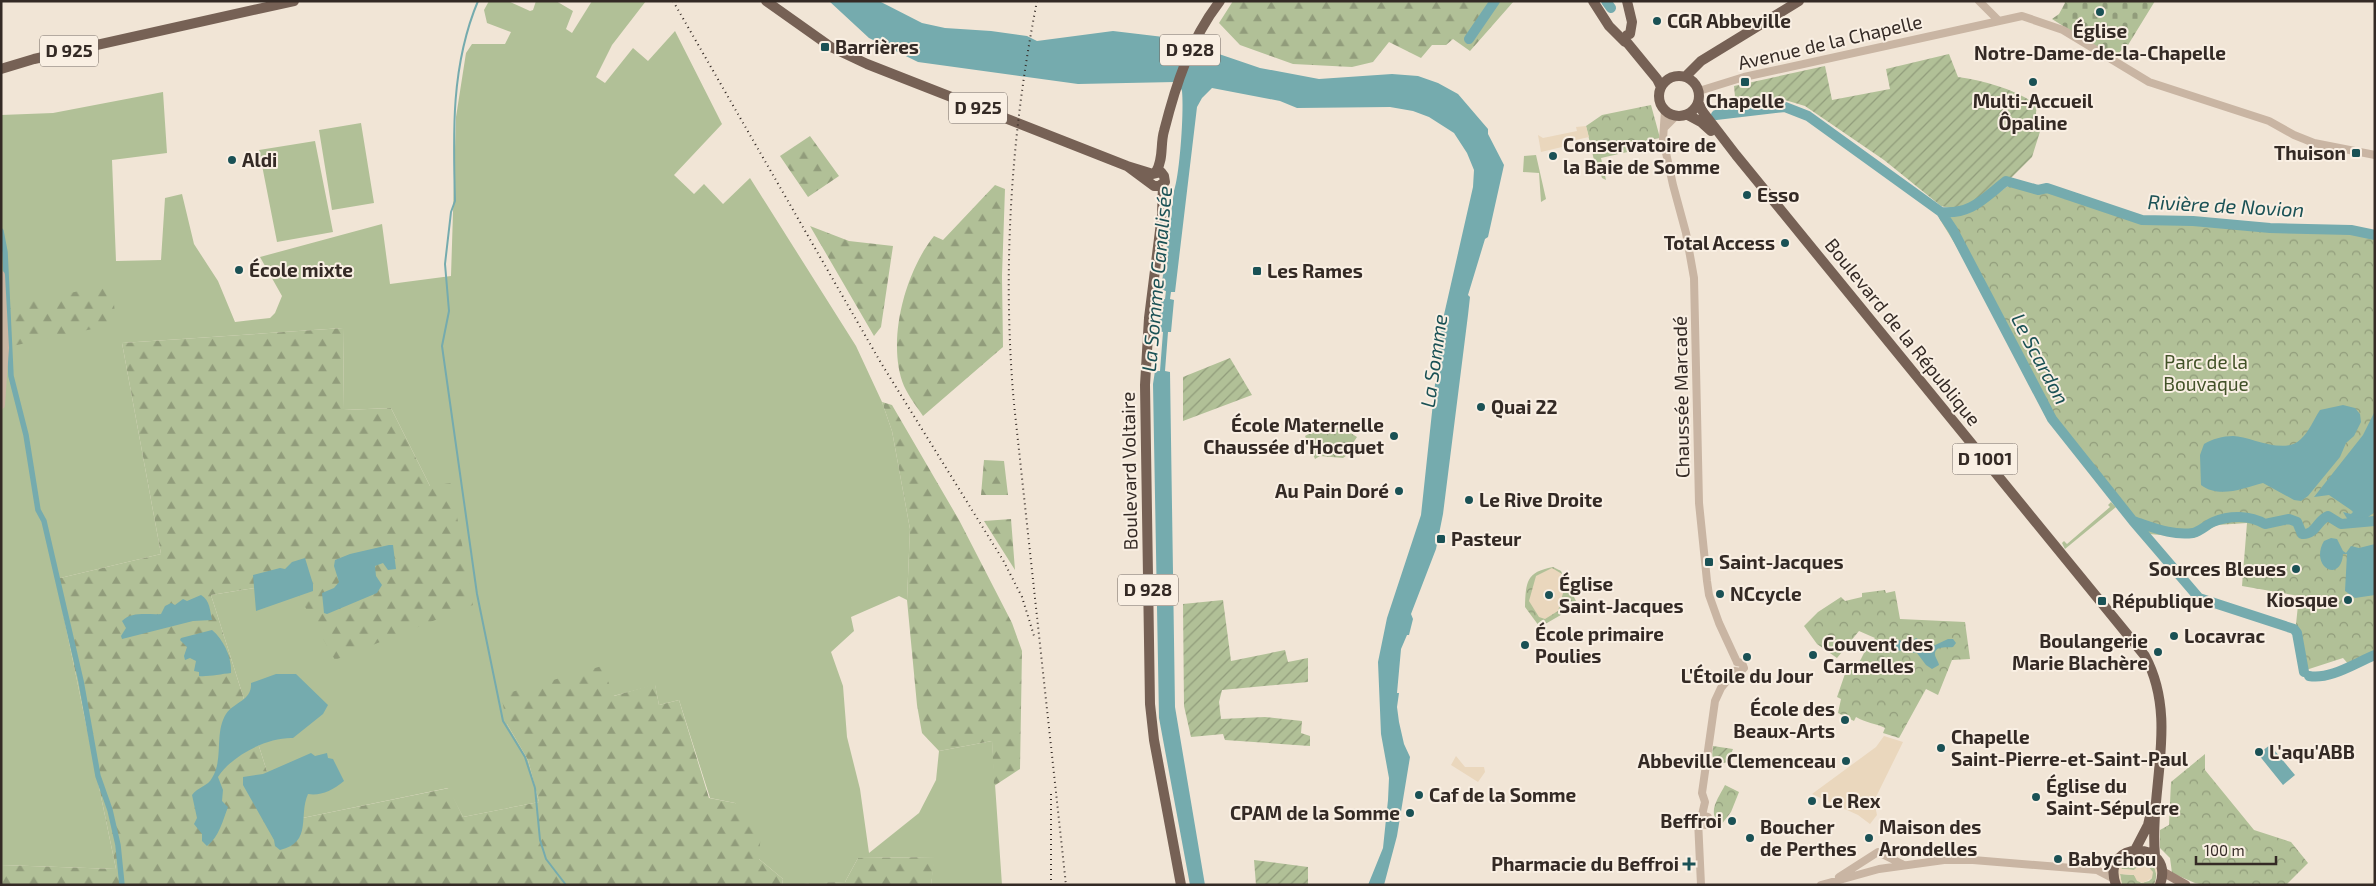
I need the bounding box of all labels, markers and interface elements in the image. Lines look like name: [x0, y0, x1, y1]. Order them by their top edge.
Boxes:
marker: Église Notre-Dame-de-la-Chapelle: [2094, 6, 2106, 18]
place label: CGR Abbeville: [1667, 9, 1791, 32]
street label: Avenue de la Chapelle: [1735, 9, 1924, 74]
marker: CGR Abbeville: [1651, 15, 1663, 27]
place label: Église Notre-Dame-de-la-Chapelle: [1974, 18, 2226, 64]
road number: D 928: [1160, 34, 1220, 66]
place label: Barrières: [835, 35, 919, 58]
road number: D 925: [40, 36, 98, 66]
marker: Barrières: [819, 41, 831, 53]
marker: Chapelle: [1739, 76, 1751, 88]
marker: Multi-Accueil Ôpaline: [2027, 76, 2039, 88]
place label: Chapelle: [1706, 89, 1785, 112]
place label: Multi-Accueil Ôpaline: [1973, 89, 2094, 134]
road number: D 925: [949, 92, 1007, 124]
place label: Conservatoire de la Baie de Somme: [1563, 133, 1720, 178]
place label: Thuison: [2274, 141, 2346, 164]
marker: Thuison: [2350, 147, 2362, 159]
place label: Aldi: [242, 148, 277, 171]
marker: Conservatoire de la Baie de Somme: [1547, 150, 1559, 162]
marker: Aldi: [226, 154, 238, 166]
place label: Esso: [1757, 183, 1799, 206]
water label: La Somme Canalisée: [1136, 185, 1176, 373]
marker: Esso: [1741, 189, 1753, 201]
water label: Rivière de Novion: [2147, 189, 2305, 221]
place label: Total Access: [1664, 231, 1775, 254]
street label: Boulevard de la République: [1821, 233, 1986, 430]
marker: Total Access: [1779, 237, 1791, 249]
place label: École mixte: [249, 257, 353, 281]
place label: Les Rames: [1267, 259, 1363, 282]
marker: École mixte: [233, 264, 245, 276]
marker: Les Rames: [1251, 265, 1263, 277]
water label: Le Scardon: [2007, 309, 2075, 408]
water label: La Somme: [1415, 312, 1451, 409]
street label: Chaussée Marcadé: [1668, 316, 1693, 478]
park label: Parc de la Bouvaque: [2163, 350, 2249, 395]
street label: Boulevard Voltaire: [1116, 391, 1141, 551]
place label: Quai 22: [1491, 395, 1558, 419]
marker: Quai 22: [1475, 401, 1487, 413]
place label: École Maternelle Chaussée d'Hocquet: [1203, 412, 1384, 458]
marker: École Maternelle Chaussée d'Hocquet: [1388, 430, 1400, 442]
road number: D 1001: [1952, 444, 2018, 474]
place label: Au Pain Doré: [1275, 479, 1389, 502]
marker: Au Pain Doré: [1393, 485, 1405, 497]
place label: Le Rive Droite: [1479, 488, 1603, 511]
marker: Le Rive Droite: [1463, 494, 1475, 506]
place label: Pasteur: [1451, 527, 1521, 550]
marker: Pasteur: [1435, 533, 1447, 545]
place label: Saint-Jacques: [1719, 550, 1843, 573]
marker: Saint-Jacques: [1703, 556, 1715, 568]
place label: Sources Bleues: [2149, 557, 2286, 580]
marker: Sources Bleues: [2290, 563, 2302, 575]
place label: Église Saint-Jacques: [1559, 571, 1683, 617]
road number: D 928: [1118, 574, 1178, 606]
place label: NCcycle: [1730, 582, 1802, 606]
marker: NCcycle: [1714, 588, 1726, 600]
place label: Kiosque: [2266, 588, 2338, 611]
marker: Église Saint-Jacques: [1543, 589, 1555, 601]
place label: République: [2112, 589, 2214, 612]
marker: Kiosque: [2342, 594, 2354, 606]
marker: République: [2096, 595, 2108, 607]
place label: École primaire Poulies: [1535, 621, 1664, 667]
place label: Locavrac: [2184, 624, 2265, 647]
place label: Boulangerie Marie Blachère: [2012, 629, 2148, 674]
marker: Locavrac: [2168, 630, 2180, 642]
place label: Couvent des Carmelles: [1823, 632, 1933, 677]
marker: École primaire Poulies: [1519, 639, 1531, 651]
marker: Boulangerie Marie Blachère: [2152, 646, 2164, 658]
marker: Couvent des Carmelles: [1807, 649, 1819, 661]
marker: L'Étoile du Jour: [1741, 651, 1753, 663]
place label: L'Étoile du Jour: [1681, 663, 1813, 687]
place label: École des Beaux-Arts: [1733, 696, 1835, 742]
marker: École des Beaux-Arts: [1839, 714, 1851, 726]
place label: Chapelle Saint-Pierre-et-Saint-Paul: [1951, 725, 2189, 770]
place label: L'aqu'ABB: [2269, 740, 2355, 763]
marker: Chapelle Saint-Pierre-et-Saint-Paul: [1935, 742, 1947, 754]
marker: L'aqu'ABB: [2253, 746, 2265, 758]
place label: Abbeville Clemenceau: [1638, 749, 1836, 772]
marker: Abbeville Clemenceau: [1840, 755, 1852, 767]
place label: Église du Saint-Sépulcre: [2046, 773, 2180, 819]
place label: Caf de la Somme: [1429, 783, 1577, 806]
marker: Caf de la Somme: [1413, 789, 1425, 801]
place label: Le Rex: [1822, 789, 1881, 812]
marker: Église du Saint-Sépulcre: [2030, 791, 2042, 803]
marker: Le Rex: [1806, 795, 1818, 807]
place label: CPAM de la Somme: [1230, 801, 1400, 824]
marker: CPAM de la Somme: [1404, 807, 1416, 819]
place label: Beffroi: [1660, 809, 1722, 832]
marker: Beffroi: [1726, 815, 1738, 827]
place label: Boucher de Perthes: [1760, 815, 1857, 860]
place label: Maison des Arondelles: [1879, 815, 1981, 860]
marker: Boucher de Perthes: [1744, 832, 1756, 844]
marker: Maison des Arondelles: [1863, 832, 1875, 844]
scale bar: [2196, 834, 2276, 866]
text: 100 m: [2204, 841, 2245, 859]
place label: Babychou: [2068, 847, 2156, 871]
place label: Pharmacie du Beffroi: [1491, 852, 1679, 875]
marker: Babychou: [2052, 853, 2064, 865]
marker: Pharmacie du Beffroi: [1683, 858, 1695, 870]

